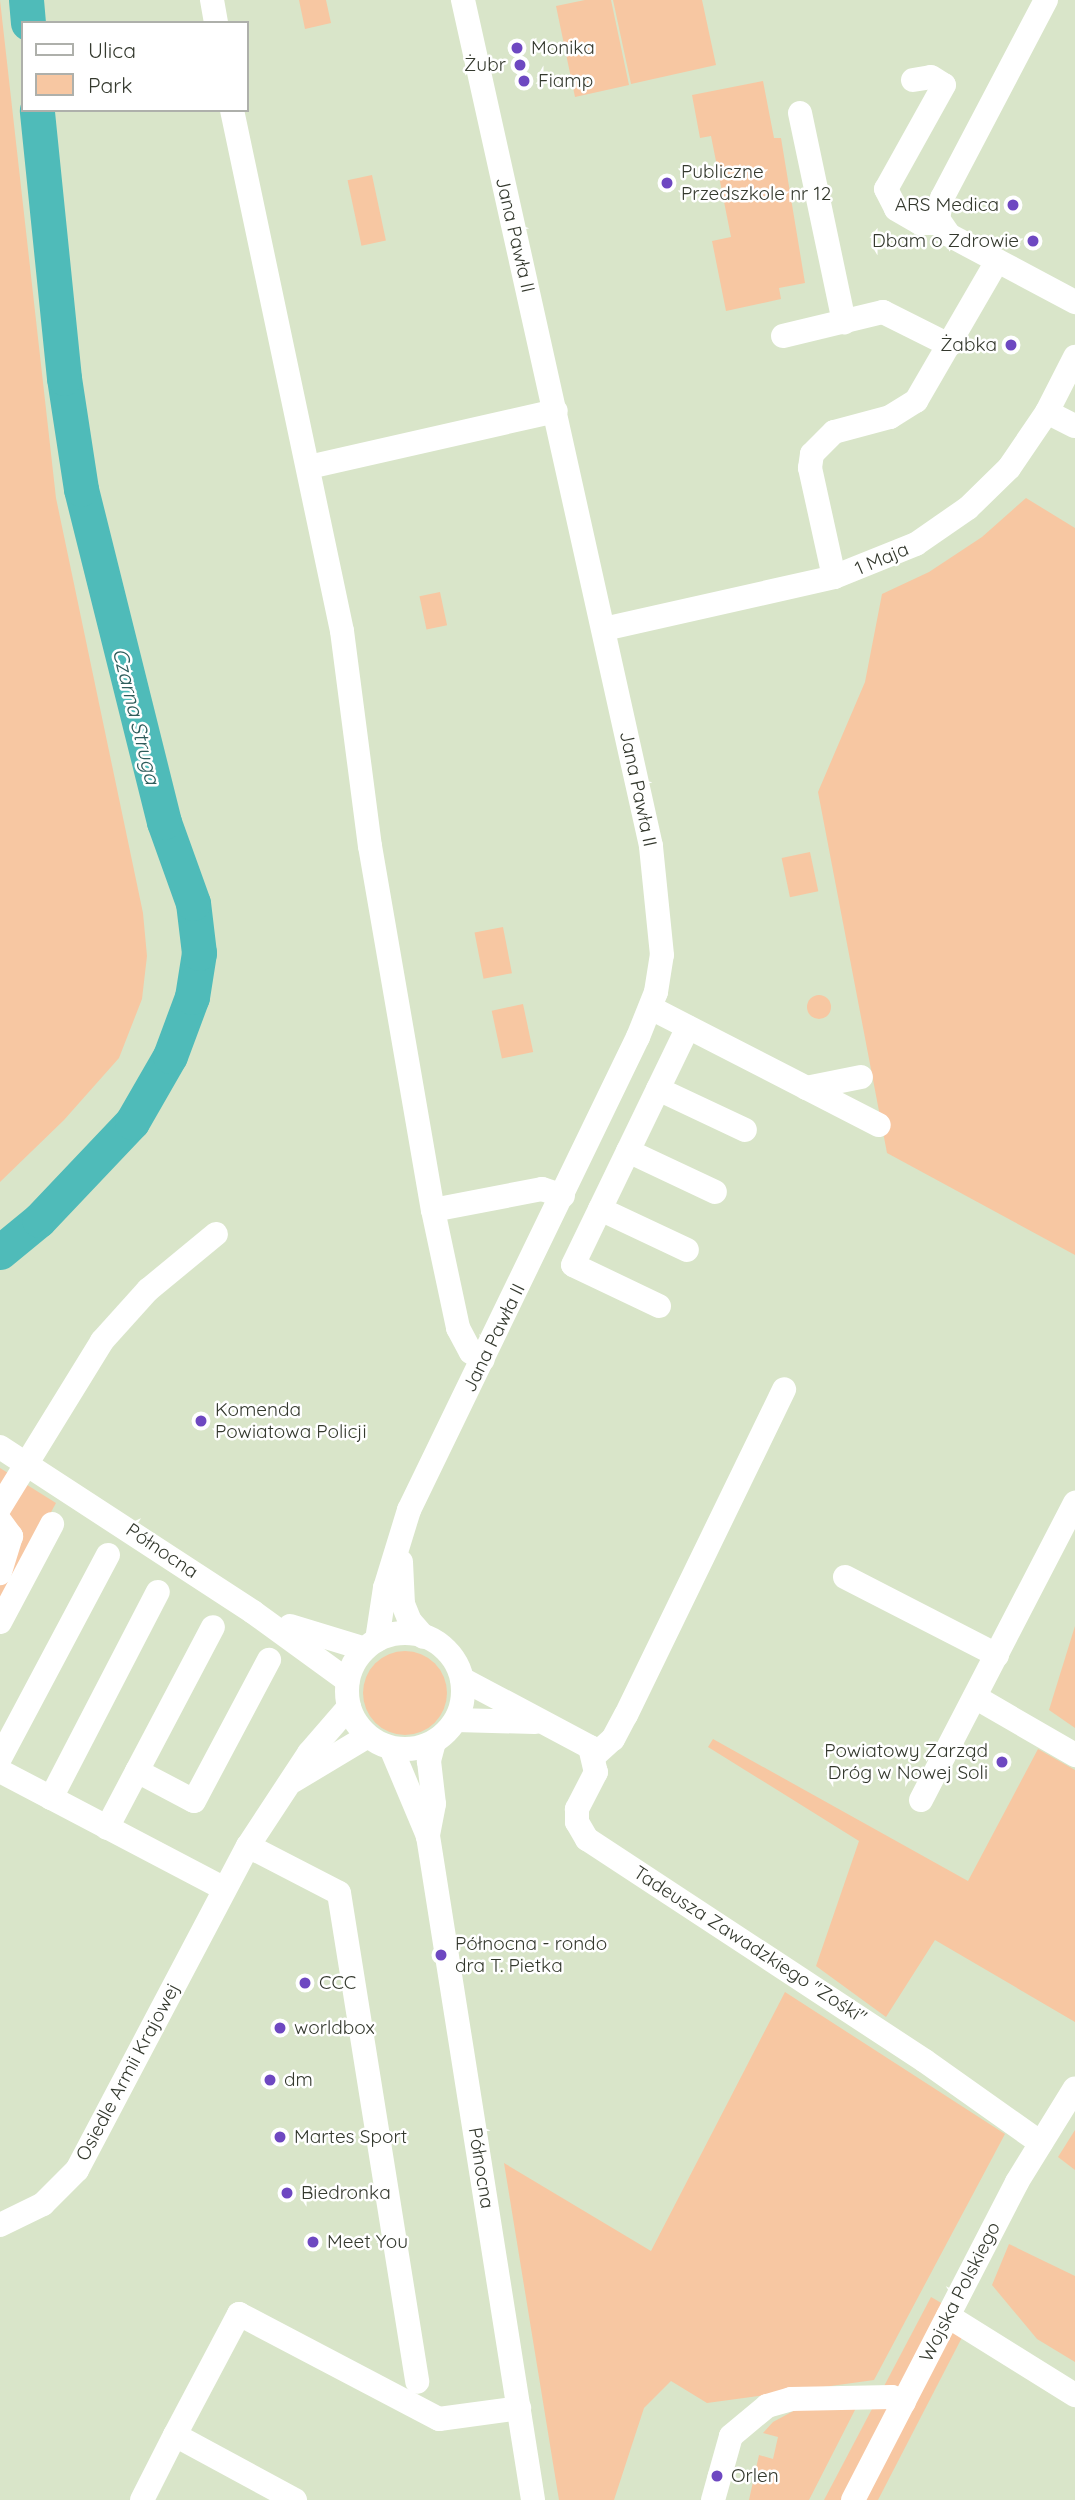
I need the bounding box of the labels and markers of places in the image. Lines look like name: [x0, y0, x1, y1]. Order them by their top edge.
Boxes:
place label: Monika: [531, 37, 595, 59]
marker: Monika: [509, 40, 525, 56]
place label: Żubr: [464, 54, 506, 76]
marker: Żubr: [512, 57, 528, 73]
place label: Fiamp: [538, 70, 593, 92]
marker: Fiamp: [516, 73, 532, 89]
place label: Publiczne Przedszkole nr 12: [681, 161, 831, 205]
marker: Publiczne Przedszkole nr 12: [659, 175, 675, 191]
place label: ARS Medica: [895, 194, 999, 216]
marker: ARS Medica: [1005, 197, 1021, 213]
place label: Dbam o Zdrowie: [872, 230, 1019, 252]
marker: Dbam o Zdrowie: [1025, 233, 1041, 249]
place label: Żabka: [940, 334, 997, 356]
marker: Żabka: [1003, 337, 1019, 353]
place label: Komenda Powiatowa Policji: [215, 1399, 366, 1443]
marker: Komenda Powiatowa Policji: [193, 1413, 209, 1429]
place label: Powiatowy Zarząd Dróg w Nowej Soli: [824, 1740, 988, 1784]
marker: Powiatowy Zarząd Dróg w Nowej Soli: [994, 1754, 1010, 1770]
place label: Północna - rondo dra T. Pietka: [455, 1933, 607, 1977]
marker: Północna - rondo dra T. Pietka: [433, 1947, 449, 1963]
place label: CCC: [319, 1972, 356, 1994]
marker: CCC: [297, 1975, 313, 1991]
place label: worldbox: [294, 2017, 375, 2039]
marker: worldbox: [272, 2020, 288, 2036]
place label: dm: [284, 2069, 313, 2091]
marker: dm: [262, 2072, 278, 2088]
place label: Martes Sport: [294, 2126, 407, 2148]
marker: Martes Sport: [272, 2129, 288, 2145]
place label: Biedronka: [301, 2182, 391, 2204]
marker: Biedronka: [279, 2185, 295, 2201]
place label: Meet You: [327, 2231, 408, 2253]
marker: Meet You: [305, 2234, 321, 2250]
place label: Orlen: [731, 2465, 779, 2487]
marker: Orlen: [709, 2468, 725, 2484]

